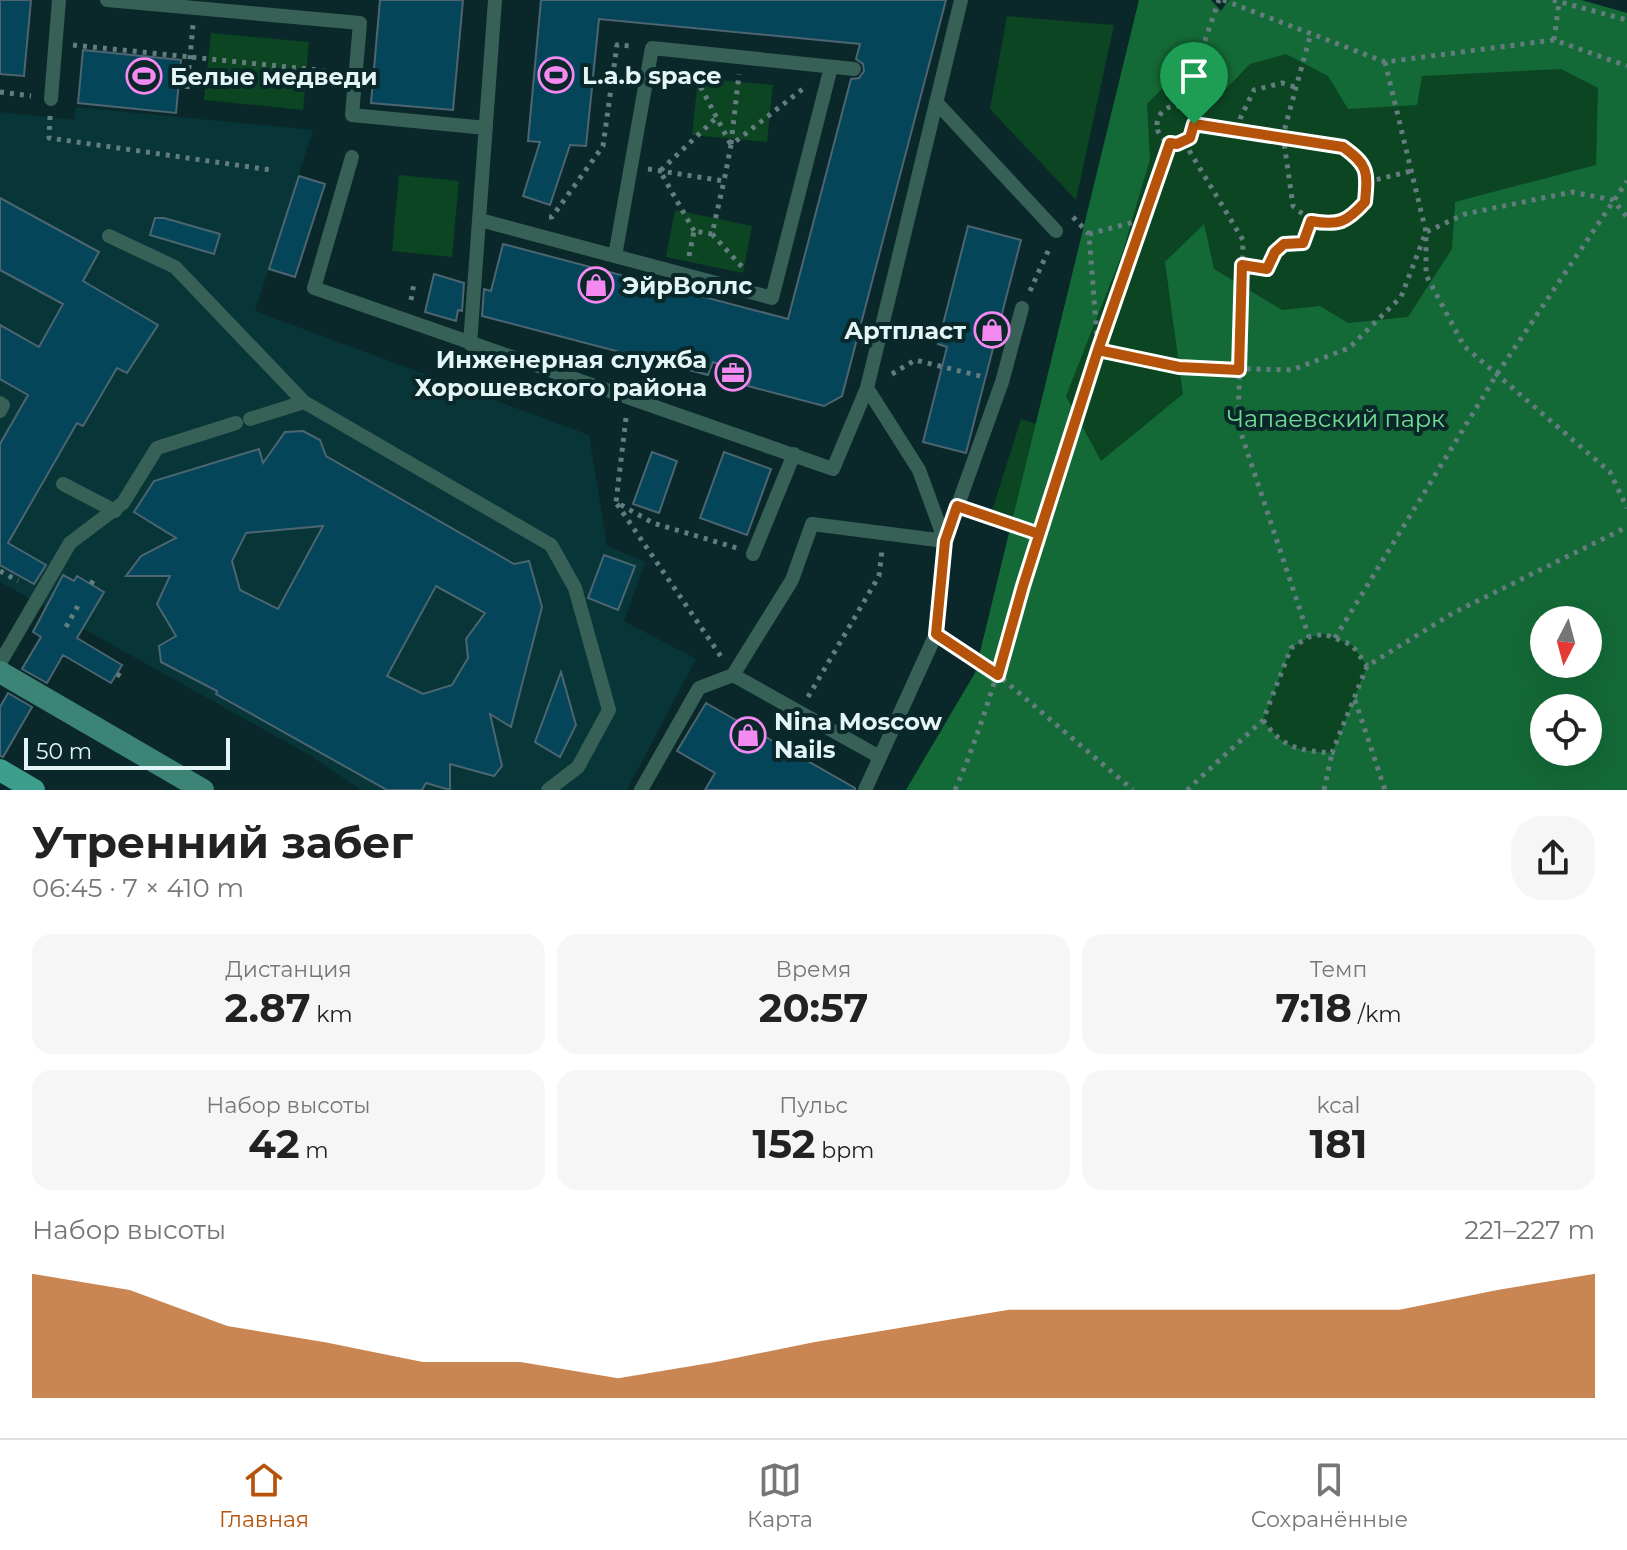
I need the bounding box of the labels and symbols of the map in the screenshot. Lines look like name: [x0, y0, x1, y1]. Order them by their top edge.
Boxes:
pin: [1160, 42, 1228, 124]
sports icon: L.a.b space: [537, 56, 575, 94]
sports icon: Белые медведи: [125, 57, 163, 95]
place label: L.a.b space: [582, 61, 721, 90]
place label: Белые медведи: [170, 62, 378, 91]
shop icon: ЭйрВоллс: [577, 266, 615, 304]
place label: ЭйрВоллс: [622, 271, 752, 300]
shop icon: Артпласт: [973, 311, 1011, 349]
place label: Артпласт: [844, 316, 966, 345]
place label: Инженерная служба Хорошевского района: [415, 345, 707, 402]
office icon: Инженерная служба Хорошевского района: [714, 354, 752, 392]
park label: Чапаевский парк: [1227, 404, 1445, 433]
north arrow: [1530, 606, 1602, 678]
place label: Nina Moscow Nails: [774, 707, 943, 764]
shop icon: Nina Moscow Nails: [729, 716, 767, 754]
scale bar: [24, 734, 230, 770]

